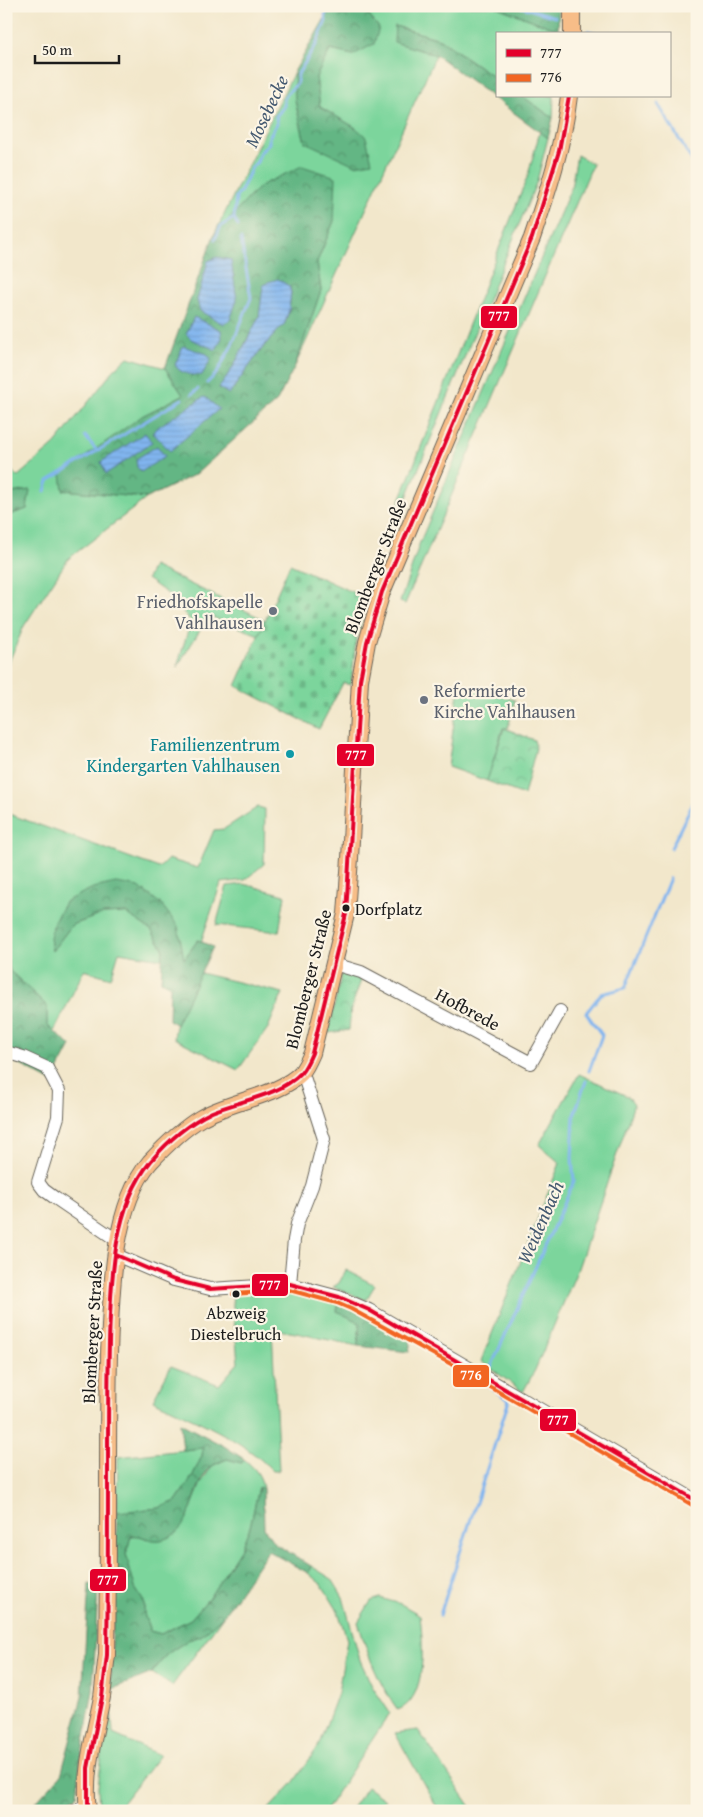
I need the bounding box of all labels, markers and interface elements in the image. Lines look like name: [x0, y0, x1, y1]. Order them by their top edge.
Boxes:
scale bar: [35, 32, 119, 64]
legend: [496, 32, 670, 98]
text: 50 m: [42, 39, 73, 60]
text: 777: [540, 42, 562, 63]
text: 776: [540, 66, 562, 87]
water label: Mosebecke: [237, 70, 295, 152]
line badge: 777: [480, 305, 518, 329]
text: 777: [488, 306, 510, 326]
street label: Blomberger Straße: [337, 494, 413, 638]
place label: Friedhofskapelle Vahlhausen: [137, 588, 263, 636]
marker: Friedhofskapelle Vahlhausen: [267, 605, 279, 617]
place label: Reformierte Kirche Vahlhausen: [434, 677, 576, 725]
marker: Reformierte Kirche Vahlhausen: [418, 694, 430, 706]
place label: Familienzentrum Kindergarten Vahlhausen: [87, 731, 280, 779]
line badge: 777: [336, 743, 375, 767]
text: 777: [345, 745, 367, 765]
marker: Familienzentrum Kindergarten Vahlhausen: [284, 748, 296, 760]
place label: Dorfplatz: [355, 896, 422, 921]
marker: Dorfplatz: [341, 903, 351, 913]
street label: Blomberger Straße: [278, 906, 338, 1052]
street label: Hofbrede: [431, 981, 505, 1037]
water label: Weidenbach: [509, 1176, 571, 1268]
street label: Blomberger Straße: [75, 1260, 109, 1404]
line badge: 777: [251, 1273, 289, 1297]
text: 777: [259, 1275, 281, 1295]
marker: Abzweig Diestelbruch: [231, 1289, 241, 1299]
place label: Abzweig Diestelbruch: [191, 1300, 282, 1346]
line badge: 776: [452, 1364, 490, 1388]
text: 776: [460, 1365, 482, 1385]
line badge: 777: [539, 1408, 577, 1432]
text: 777: [547, 1410, 569, 1430]
line badge: 777: [89, 1568, 127, 1592]
text: 777: [97, 1570, 119, 1590]

